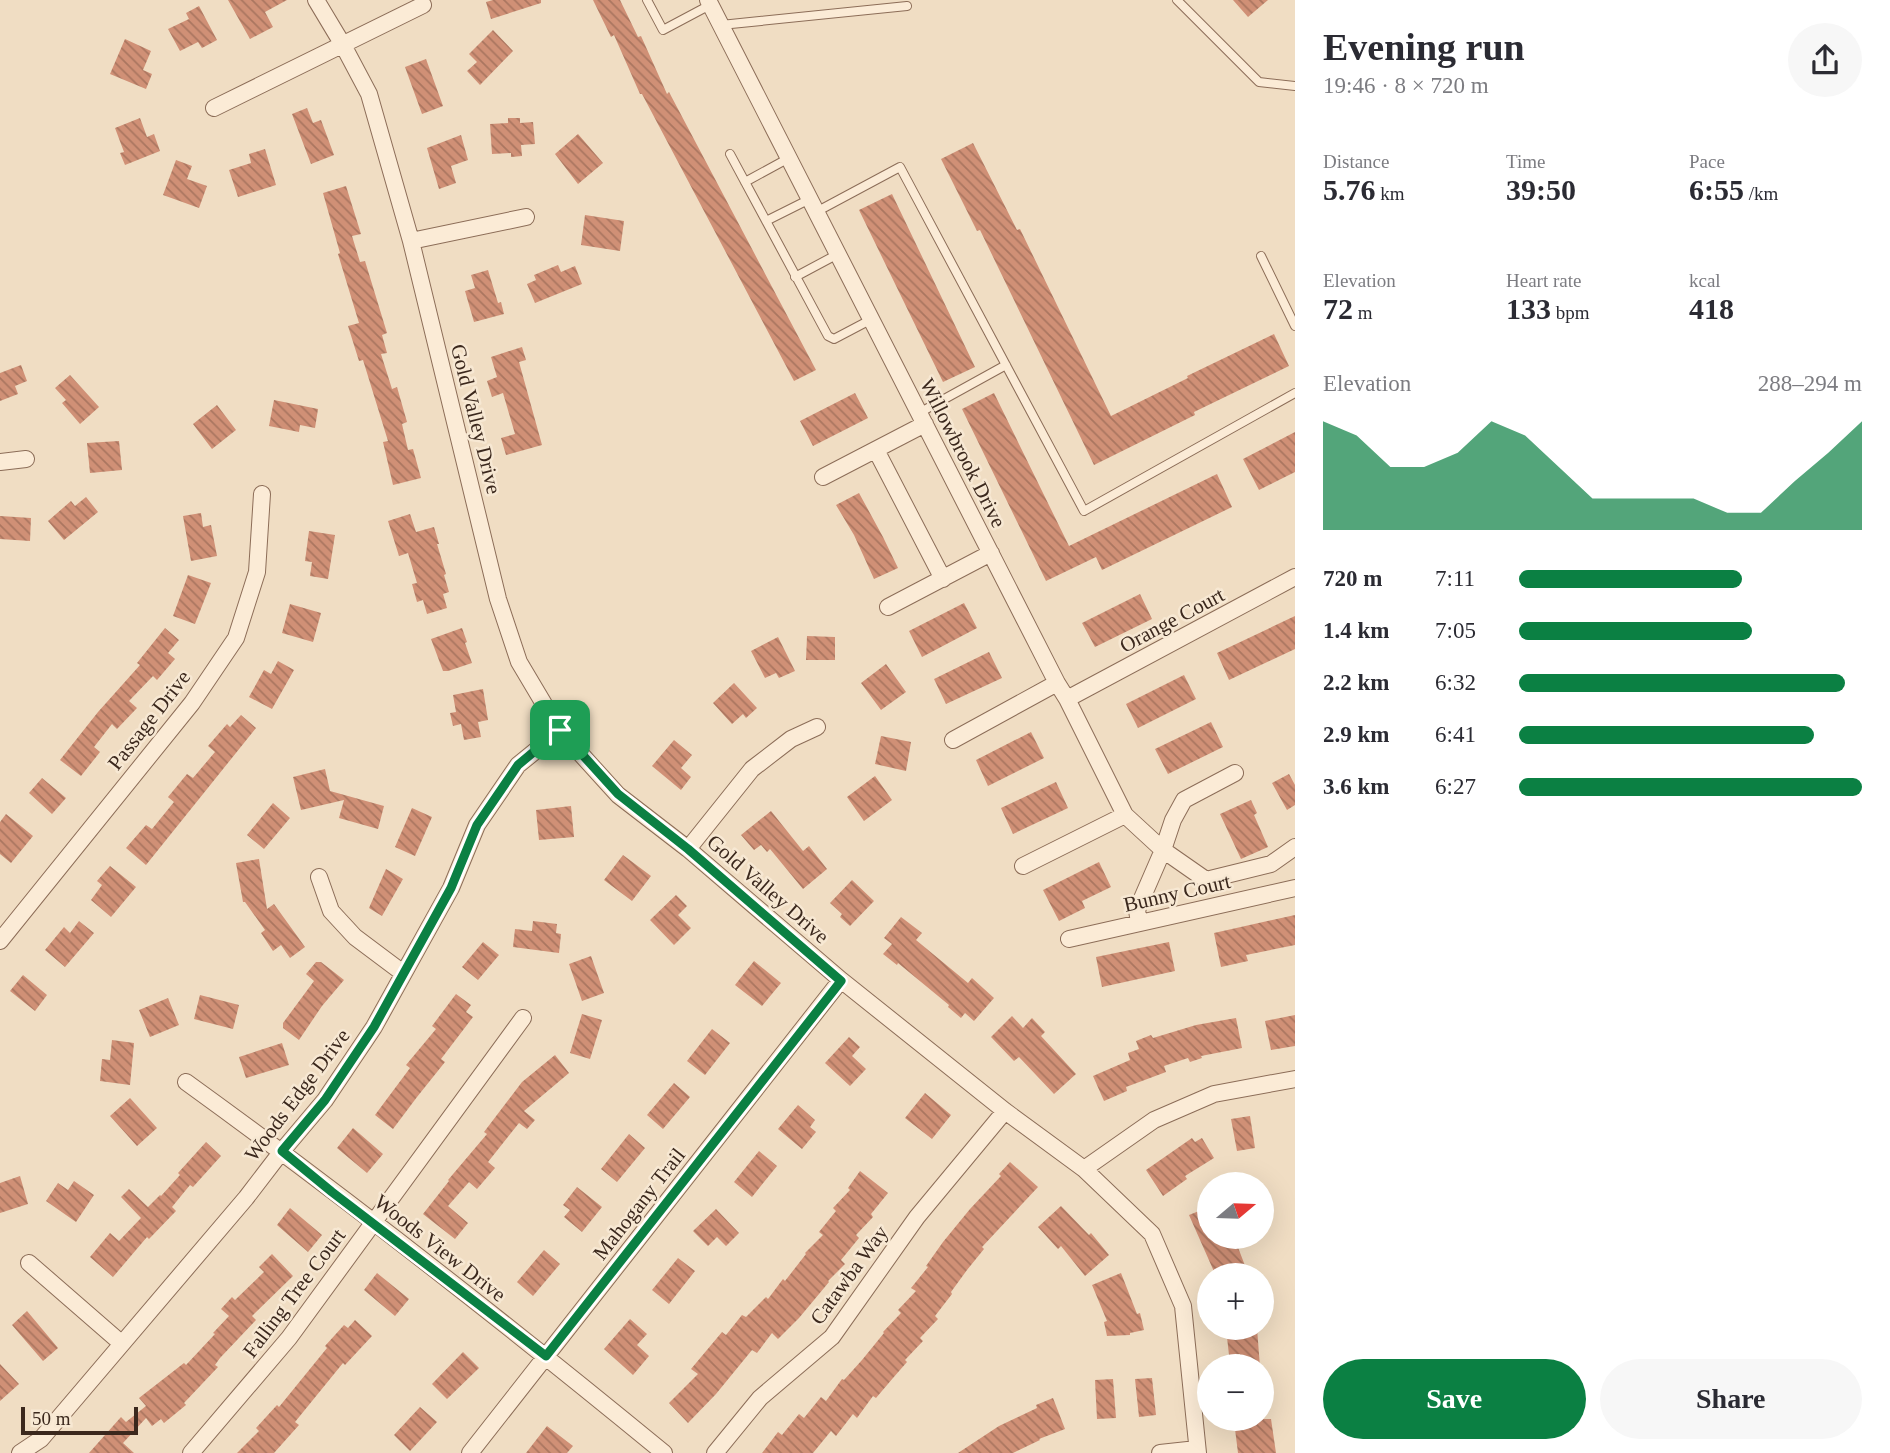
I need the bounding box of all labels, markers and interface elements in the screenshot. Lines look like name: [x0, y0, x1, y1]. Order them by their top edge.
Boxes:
button: share: [1788, 23, 1862, 97]
text: Evening run: [1323, 26, 1525, 68]
text: 19:46 · 8 × 720 m: [1323, 73, 1489, 98]
text: Distance: [1323, 151, 1389, 172]
text: Time: [1506, 151, 1545, 172]
text: Pace: [1689, 151, 1725, 172]
text: 5.76: [1323, 173, 1376, 206]
text: 39:50: [1506, 173, 1576, 206]
text: 6:55: [1689, 173, 1744, 206]
text: km: [1376, 183, 1405, 204]
text: /km: [1744, 183, 1778, 204]
text: Elevation: [1323, 270, 1396, 291]
text: Heart rate: [1506, 270, 1581, 291]
text: kcal: [1689, 270, 1721, 291]
text: 72: [1323, 292, 1353, 325]
text: 133: [1506, 292, 1551, 325]
text: 418: [1689, 292, 1734, 325]
text: m: [1353, 302, 1373, 323]
text: bpm: [1551, 302, 1590, 323]
street label: Gold Valley Drive: [446, 342, 506, 496]
text: Elevation: [1323, 371, 1411, 396]
text: 288–294 m: [1758, 371, 1862, 396]
street label: Willowbrook Drive: [915, 374, 1011, 532]
text: 720 m: [1323, 566, 1382, 591]
text: 7:11: [1435, 566, 1475, 591]
street label: Orange Court: [1116, 582, 1228, 658]
text: 1.4 km: [1323, 618, 1389, 643]
text: 7:05: [1435, 618, 1476, 643]
street label: Passage Drive: [103, 666, 195, 774]
text: 2.2 km: [1323, 670, 1389, 695]
text: 6:32: [1435, 670, 1476, 695]
pin: [530, 700, 590, 760]
icon: arrive: [541, 711, 579, 749]
text: 2.9 km: [1323, 722, 1389, 747]
text: 6:41: [1435, 722, 1476, 747]
text: 3.6 km: [1323, 774, 1389, 799]
text: 6:27: [1435, 774, 1476, 799]
street label: Gold Valley Drive: [702, 830, 834, 948]
street label: Bunny Court: [1121, 869, 1233, 917]
street label: Woods Edge Drive: [239, 1024, 355, 1166]
street label: Mahogany Trail: [588, 1143, 690, 1264]
north arrow: [1197, 1172, 1274, 1250]
map controls: [1197, 1172, 1274, 1431]
street label: Woods View Drive: [370, 1189, 510, 1307]
street label: Catawba Way: [805, 1221, 893, 1329]
street label: Falling Tree Court: [238, 1224, 350, 1362]
button: +: [1197, 1263, 1274, 1340]
button: −: [1197, 1354, 1274, 1431]
button: Save: [1323, 1359, 1586, 1439]
button: Share: [1600, 1359, 1862, 1439]
scale bar: [21, 1404, 138, 1436]
text: 50 m: [32, 1408, 71, 1429]

